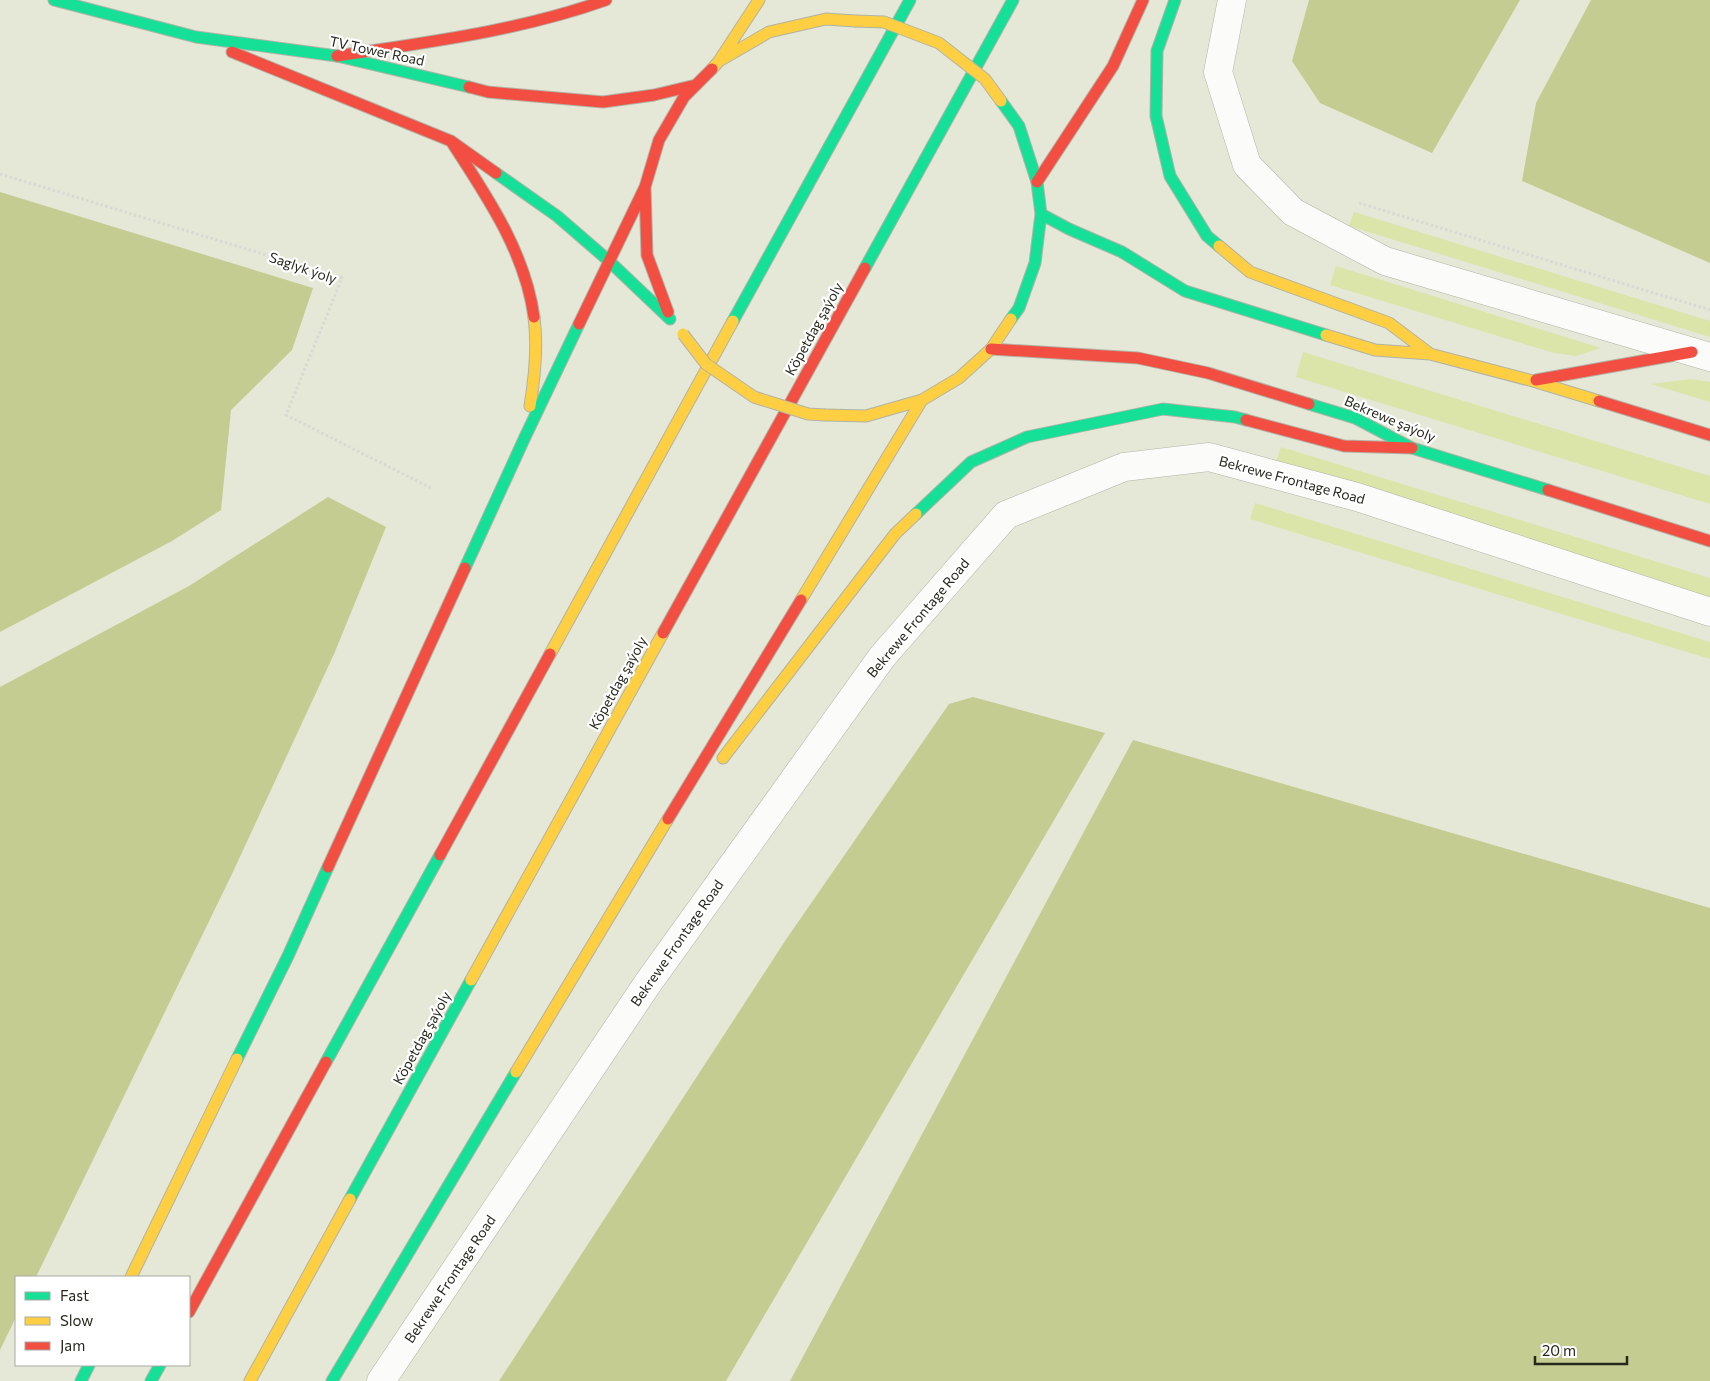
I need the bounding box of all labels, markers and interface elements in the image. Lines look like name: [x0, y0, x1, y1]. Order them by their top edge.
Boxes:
street label: TV Tower Road: [328, 32, 426, 69]
street label: Saglyk ýoly: [267, 248, 339, 287]
street label: Köpetdag şaýoly: [781, 279, 846, 378]
street label: Bekrewe şaýoly: [1342, 392, 1438, 445]
street label: Bekrewe Frontage Road: [1217, 452, 1367, 507]
street label: Bekrewe Frontage Road: [863, 555, 972, 681]
street label: Köpetdag şaýoly: [585, 633, 650, 732]
street label: Bekrewe Frontage Road: [626, 876, 727, 1009]
street label: Köpetdag şaýoly: [389, 988, 454, 1087]
street label: Bekrewe Frontage Road: [400, 1212, 499, 1346]
legend: [15, 1276, 190, 1366]
text: Fast: [60, 1286, 89, 1304]
text: Slow: [60, 1311, 93, 1329]
scale bar: [1535, 1334, 1628, 1366]
text: Jam: [60, 1336, 85, 1354]
text: 20 m: [1542, 1341, 1576, 1359]

